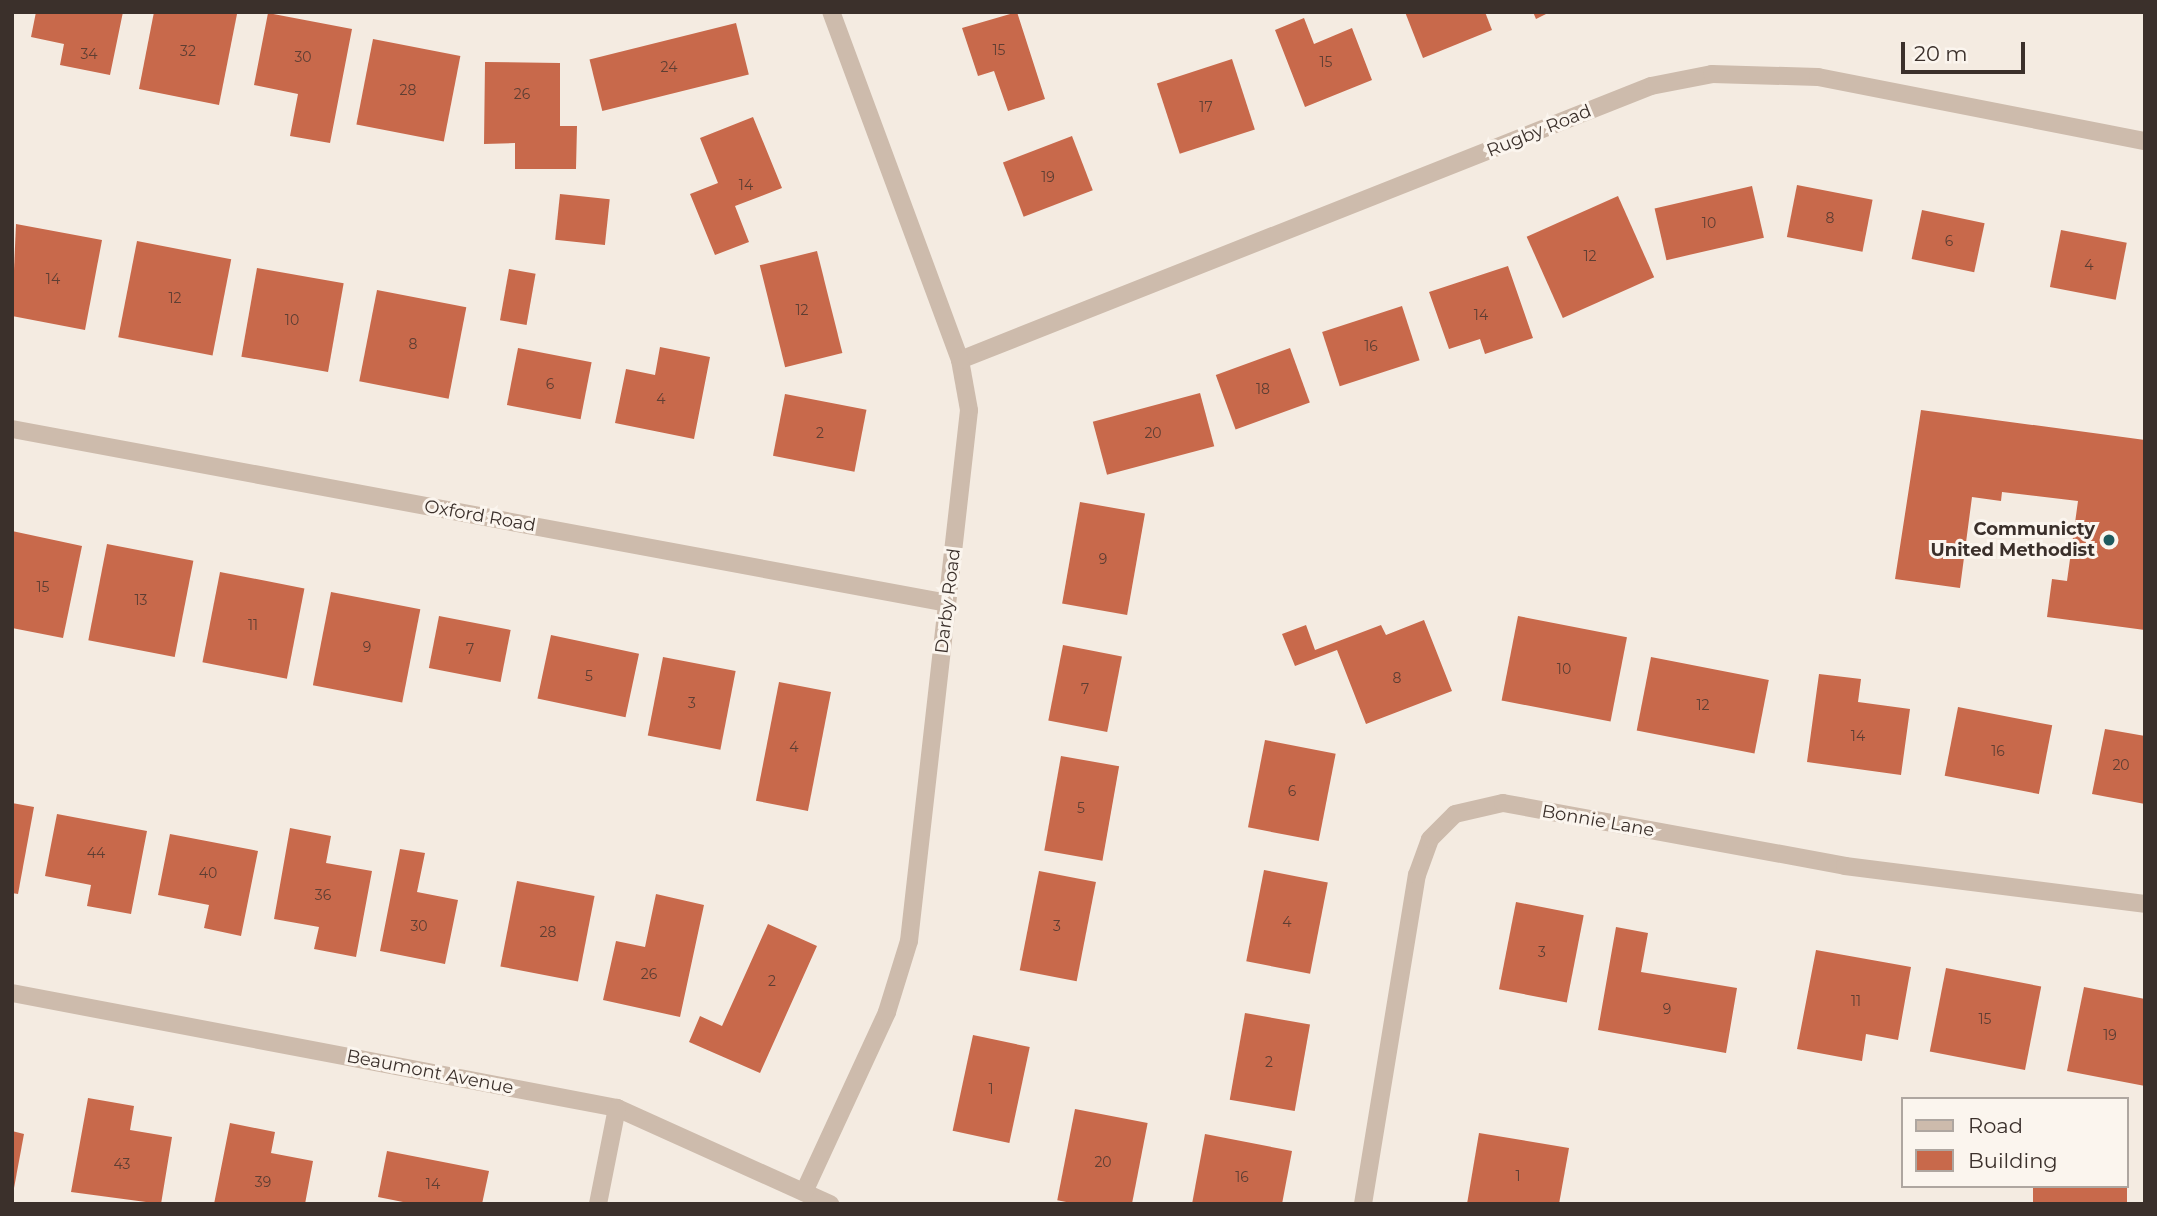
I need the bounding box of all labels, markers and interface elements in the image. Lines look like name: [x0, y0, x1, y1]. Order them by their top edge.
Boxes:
scale bar: [1905, 28, 2029, 72]
text: 20 m: [1914, 41, 1968, 66]
house number: 15: [993, 42, 1005, 58]
house number: 32: [180, 43, 196, 59]
house number: 34: [80, 46, 98, 62]
house number: 30: [294, 49, 312, 65]
house number: 15: [1320, 54, 1332, 70]
house number: 24: [661, 59, 677, 75]
house number: 28: [400, 82, 416, 98]
house number: 26: [514, 86, 530, 102]
house number: 17: [1199, 99, 1213, 115]
street label: Rugby Road: [1484, 100, 1594, 162]
house number: 19: [1041, 169, 1055, 185]
house number: 14: [739, 177, 753, 193]
house number: 8: [1826, 210, 1834, 226]
house number: 10: [1702, 215, 1716, 231]
house number: 6: [1945, 233, 1953, 249]
house number: 12: [1583, 248, 1597, 264]
house number: 4: [2084, 257, 2094, 273]
house number: 14: [46, 271, 60, 287]
house number: 12: [168, 290, 182, 306]
house number: 12: [795, 302, 809, 318]
house number: 14: [1474, 307, 1488, 323]
house number: 10: [285, 312, 299, 328]
house number: 8: [409, 336, 417, 352]
house number: 16: [1364, 338, 1378, 354]
house number: 6: [546, 376, 554, 392]
house number: 18: [1256, 381, 1270, 397]
house number: 4: [656, 391, 666, 407]
house number: 2: [816, 425, 824, 441]
house number: 20: [1144, 425, 1162, 441]
street label: Oxford Road: [423, 496, 537, 536]
place label: Communicty United Methodist: [1931, 519, 2095, 562]
marker: Communicty United Methodist: [2101, 532, 2117, 548]
street label: Darby Road: [931, 547, 965, 655]
house number: 9: [1099, 551, 1107, 567]
house number: 15: [37, 579, 49, 595]
house number: 13: [135, 592, 147, 608]
house number: 11: [248, 617, 258, 633]
house number: 9: [363, 639, 371, 655]
house number: 7: [466, 641, 474, 657]
house number: 10: [1557, 661, 1571, 677]
house number: 5: [585, 668, 593, 684]
house number: 8: [1393, 670, 1401, 686]
house number: 7: [1081, 681, 1089, 697]
house number: 3: [688, 695, 696, 711]
house number: 12: [1696, 697, 1710, 713]
house number: 14: [1851, 728, 1865, 744]
house number: 4: [789, 739, 799, 755]
house number: 16: [1991, 743, 2005, 759]
house number: 20: [2112, 757, 2130, 773]
house number: 6: [1288, 783, 1296, 799]
house number: 5: [1077, 800, 1085, 816]
street label: Bonnie Lane: [1540, 800, 1656, 842]
house number: 44: [87, 845, 105, 861]
house number: 40: [199, 865, 217, 881]
house number: 36: [315, 887, 331, 903]
house number: 4: [1282, 914, 1292, 930]
house number: 30: [410, 918, 428, 934]
house number: 3: [1053, 918, 1061, 934]
house number: 28: [540, 924, 556, 940]
house number: 3: [1538, 944, 1546, 960]
house number: 26: [641, 966, 657, 982]
house number: 2: [768, 973, 776, 989]
house number: 11: [1851, 993, 1861, 1009]
house number: 9: [1663, 1001, 1671, 1017]
house number: 15: [1979, 1011, 1991, 1027]
house number: 19: [2103, 1027, 2117, 1043]
street label: Beaumont Avenue: [345, 1045, 515, 1099]
house number: 2: [1265, 1054, 1273, 1070]
house number: 1: [988, 1081, 994, 1097]
legend: [1902, 1097, 2129, 1188]
text: Road: [1968, 1113, 2023, 1138]
text: Building: [1968, 1148, 2058, 1173]
house number: 20: [1094, 1154, 1112, 1170]
house number: 43: [114, 1156, 130, 1172]
house number: 1: [1515, 1168, 1521, 1184]
house number: 16: [1235, 1169, 1249, 1185]
house number: 39: [255, 1174, 271, 1190]
house number: 14: [426, 1176, 440, 1192]

